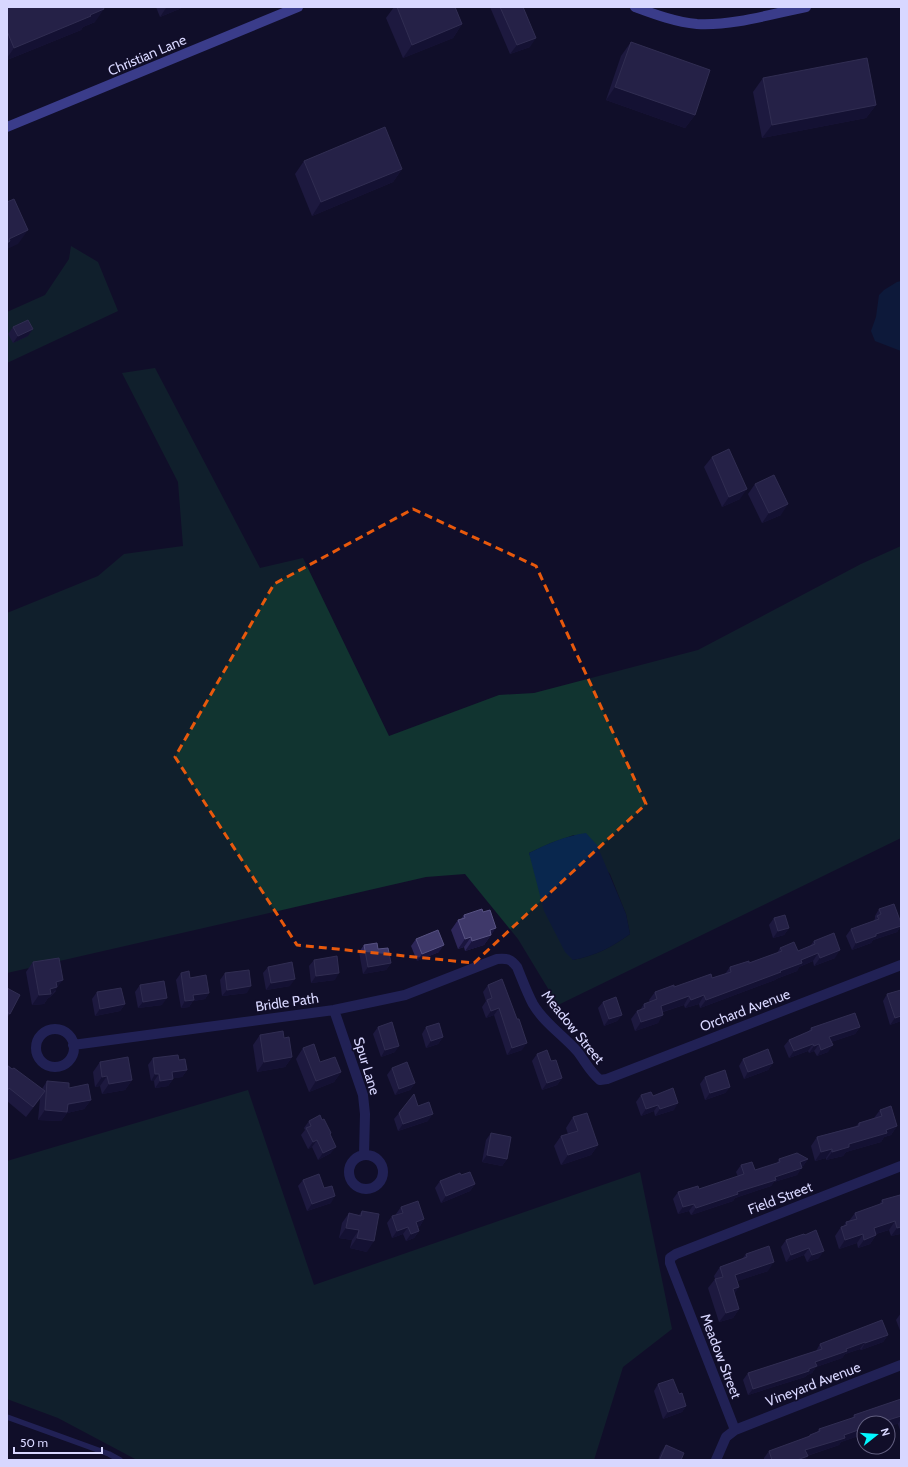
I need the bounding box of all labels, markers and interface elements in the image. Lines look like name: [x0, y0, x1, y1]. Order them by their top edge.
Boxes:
street label: Christian Lane: [105, 30, 189, 80]
street label: Orchard Avenue: [697, 985, 793, 1035]
street label: Meadow Street: [538, 986, 608, 1068]
street label: Bridle Path: [254, 989, 320, 1015]
street label: Spur Lane: [350, 1035, 384, 1097]
street label: Field Street: [745, 1177, 815, 1218]
street label: Meadow Street: [697, 1311, 746, 1401]
street label: Vineyard Avenue: [763, 1358, 863, 1410]
north arrow: [856, 1415, 896, 1455]
text: N: [878, 1426, 893, 1438]
scale bar: [14, 1429, 102, 1455]
text: 50 m: [20, 1435, 48, 1450]

